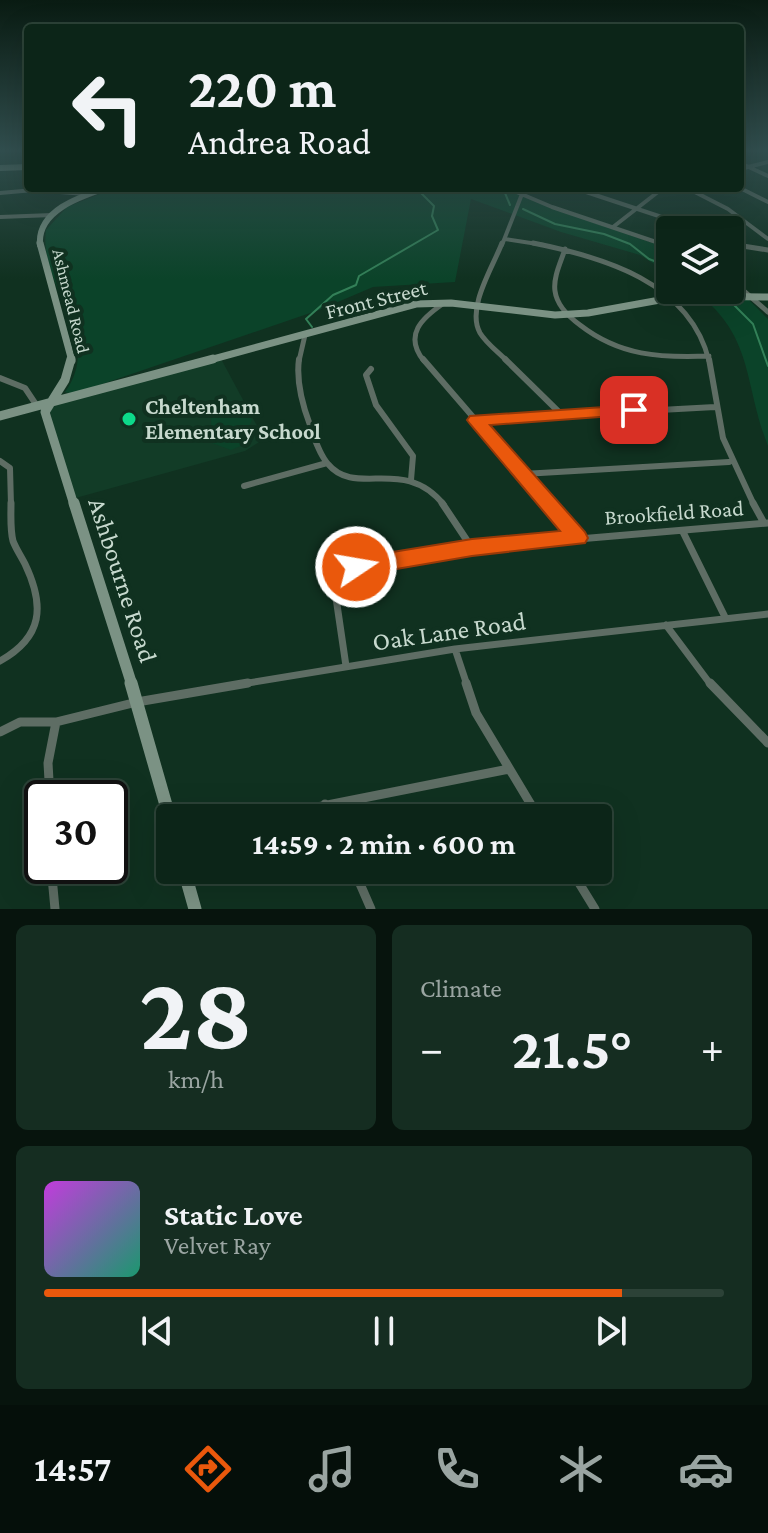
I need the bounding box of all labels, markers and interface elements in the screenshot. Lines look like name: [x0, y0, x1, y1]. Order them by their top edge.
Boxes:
icon: left: [56, 56, 160, 160]
text: 220 m: [188, 57, 337, 119]
text: Andrea Road: [188, 122, 371, 162]
map controls: [656, 216, 744, 304]
button: layers: [656, 216, 744, 304]
street label: Ashmead Road: [48, 247, 94, 356]
street label: Front Street: [323, 275, 430, 324]
pin: [600, 376, 668, 444]
icon: arrive: [612, 388, 656, 432]
place label: Cheltenham Elementary School: [145, 394, 321, 444]
marker: Cheltenham Elementary School: [120, 410, 138, 428]
street label: Ashbourne Road: [82, 494, 163, 666]
street label: Brookfield Road: [604, 495, 745, 530]
position arrow: [314, 525, 398, 609]
street label: Oak Lane Road: [370, 606, 528, 657]
speed limit sign: 30: [24, 780, 128, 884]
text: 14:59 · 2 min · 600 m: [252, 827, 516, 860]
text: 28: [139, 955, 253, 1070]
text: Climate: [420, 974, 502, 1003]
text: 21.5°: [511, 1014, 633, 1081]
text: −: [420, 1024, 443, 1072]
text: +: [701, 1024, 724, 1072]
text: km/h: [168, 1065, 224, 1094]
text: Static Love: [164, 1198, 303, 1231]
text: Velvet Ray: [164, 1231, 271, 1260]
icon: previous: [135, 1309, 179, 1353]
icon: pause: [362, 1309, 406, 1353]
icon: next: [589, 1309, 633, 1353]
icon: directions: [180, 1441, 236, 1497]
icon: music: [304, 1441, 360, 1497]
icon: phone: [429, 1441, 485, 1497]
icon: climate: [553, 1441, 609, 1497]
icon: car: [678, 1441, 734, 1497]
text: 14:57: [34, 1449, 111, 1489]

